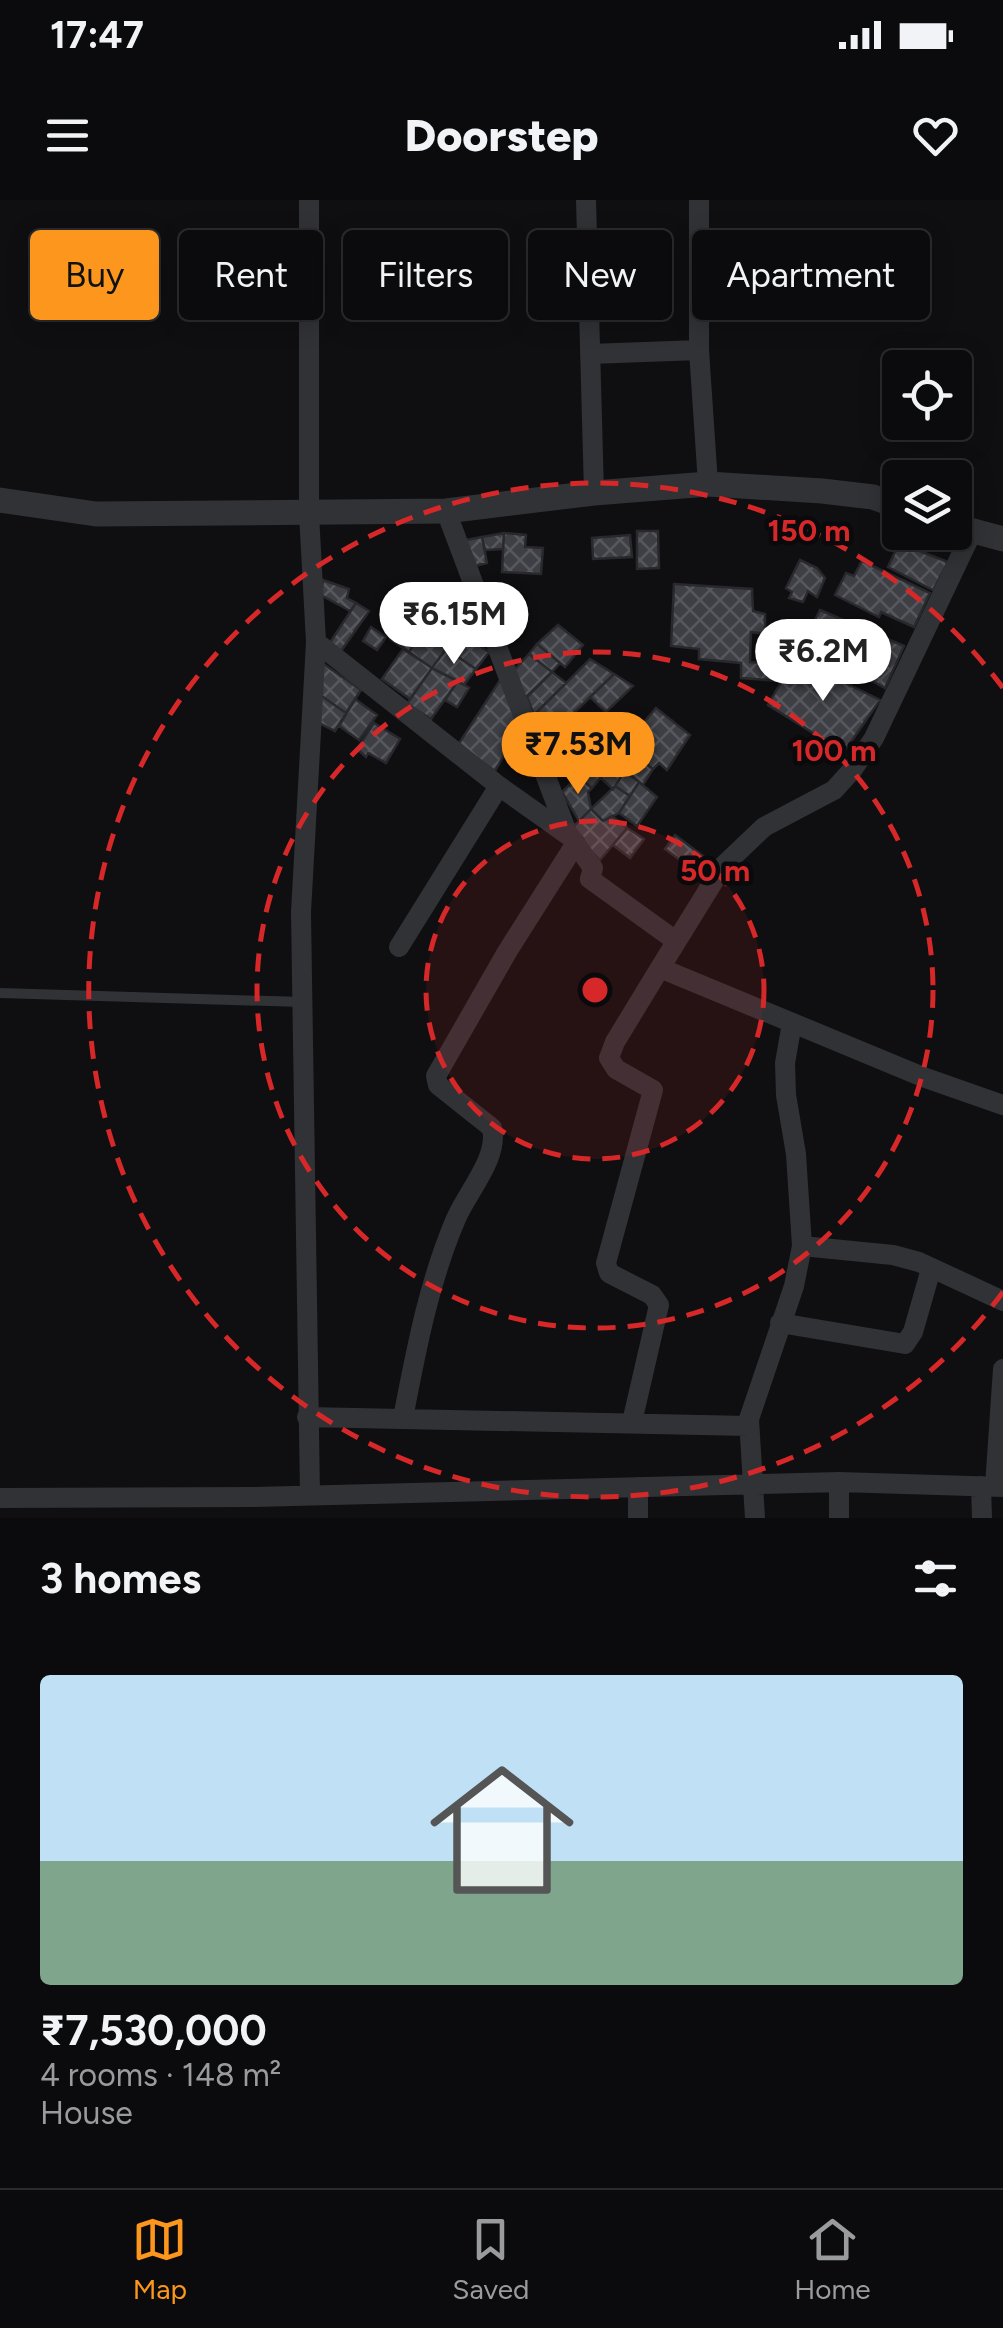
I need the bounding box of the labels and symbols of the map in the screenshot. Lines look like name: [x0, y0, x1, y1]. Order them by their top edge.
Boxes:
text: 150 m: [768, 512, 850, 549]
pin: ₹6.15M: [373, 582, 535, 667]
pin: ₹6.2M: [753, 619, 893, 704]
pin: ₹7.53M: [497, 712, 659, 797]
text: 100 m: [792, 732, 876, 769]
text: 50 m: [680, 852, 750, 889]
centre of rings: [577, 972, 613, 1008]

